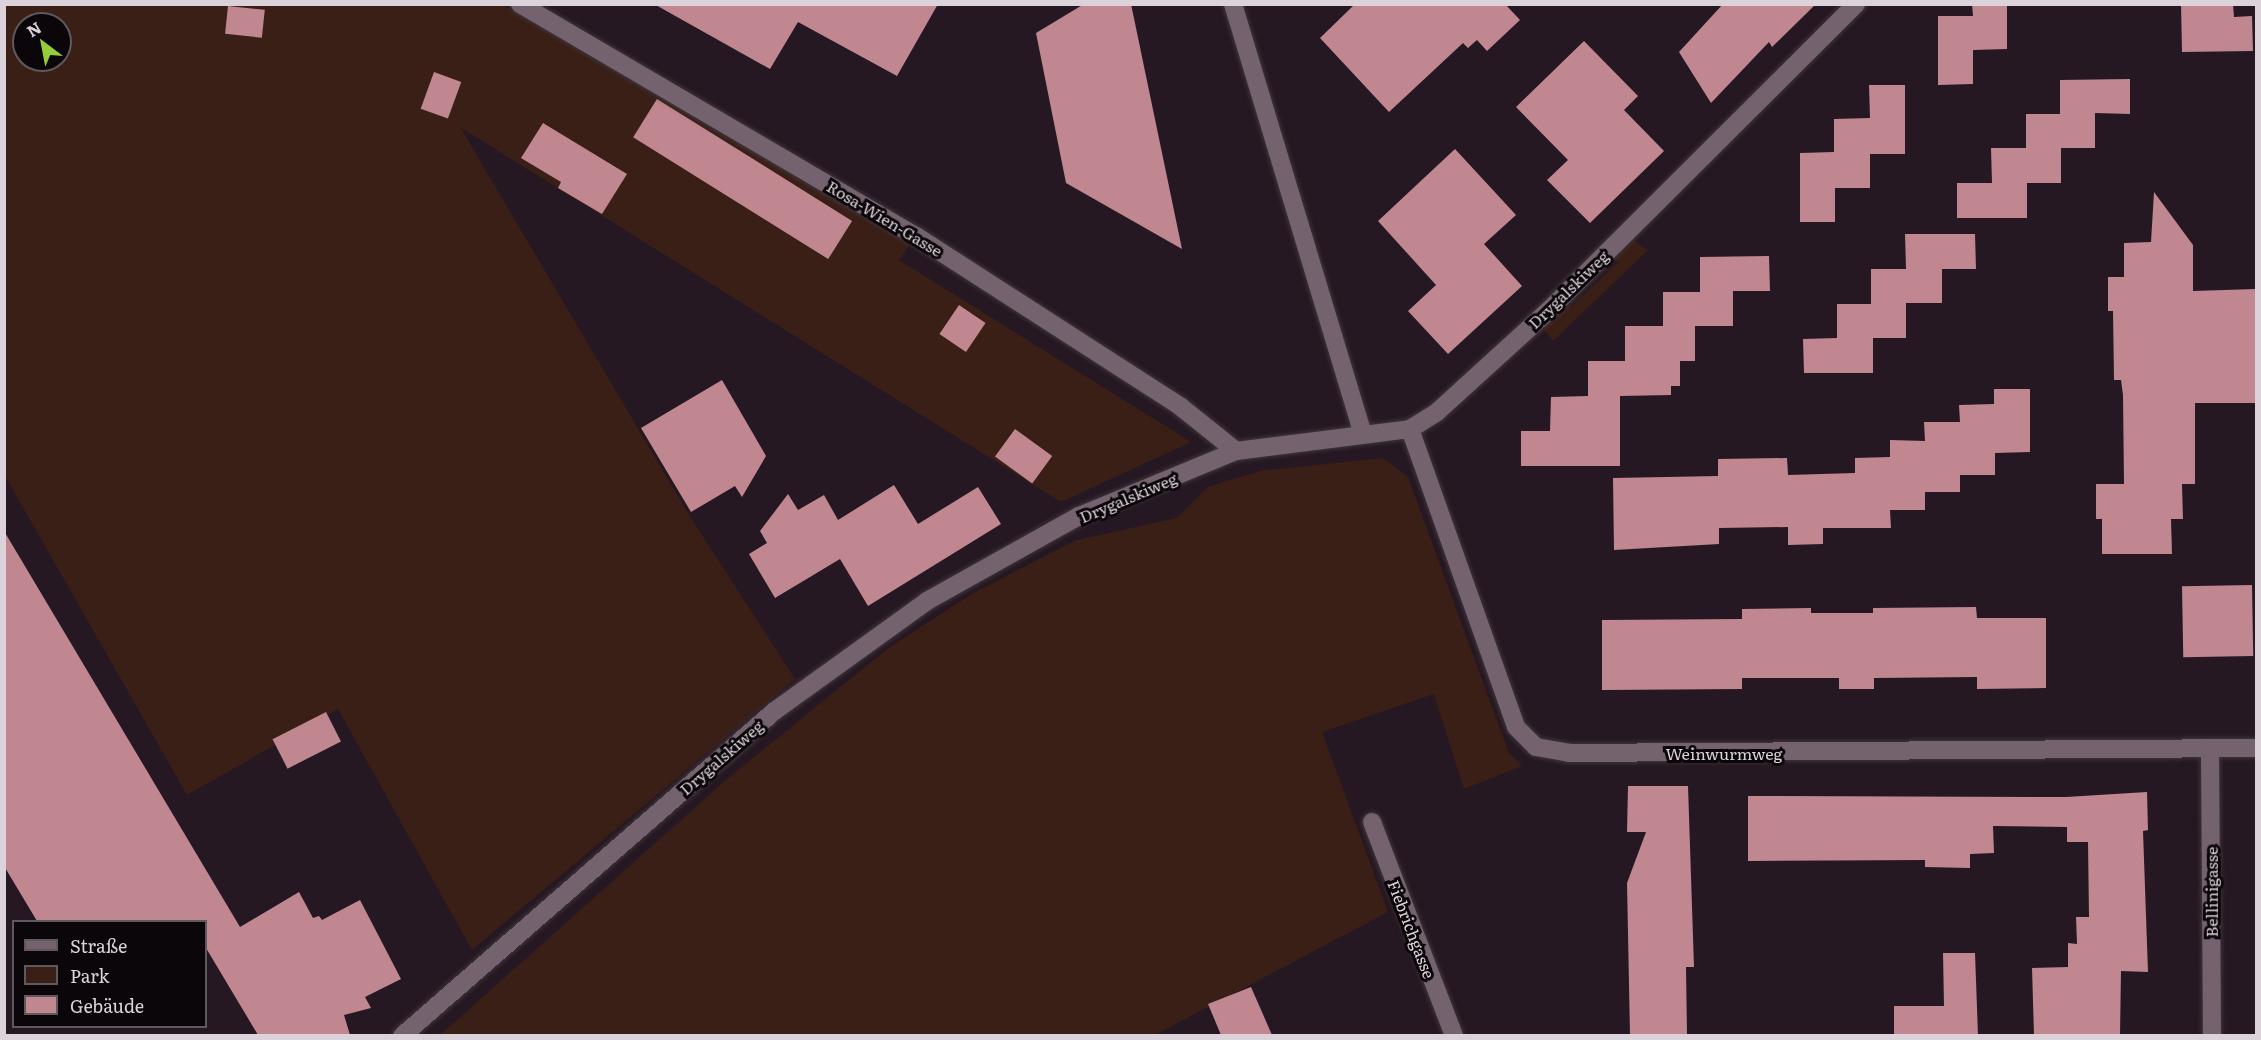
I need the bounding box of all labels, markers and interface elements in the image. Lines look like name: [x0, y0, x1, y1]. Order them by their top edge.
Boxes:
north arrow: [12, 12, 72, 72]
text: N: [21, 15, 46, 42]
street label: Rosa-Wien-Gasse: [824, 176, 946, 260]
street label: Drygalskiweg: [1524, 246, 1612, 332]
street label: Drygalskiweg: [1076, 468, 1180, 526]
street label: Drygalskiweg: [675, 716, 767, 798]
street label: Weinwurmweg: [1666, 743, 1782, 763]
street label: Bellinigasse: [2201, 847, 2221, 937]
street label: Fiebrichgasse: [1384, 877, 1440, 981]
legend: [12, 920, 207, 1028]
text: Straße: [70, 932, 127, 959]
text: Park: [70, 962, 109, 989]
text: Gebäude: [70, 992, 144, 1019]

